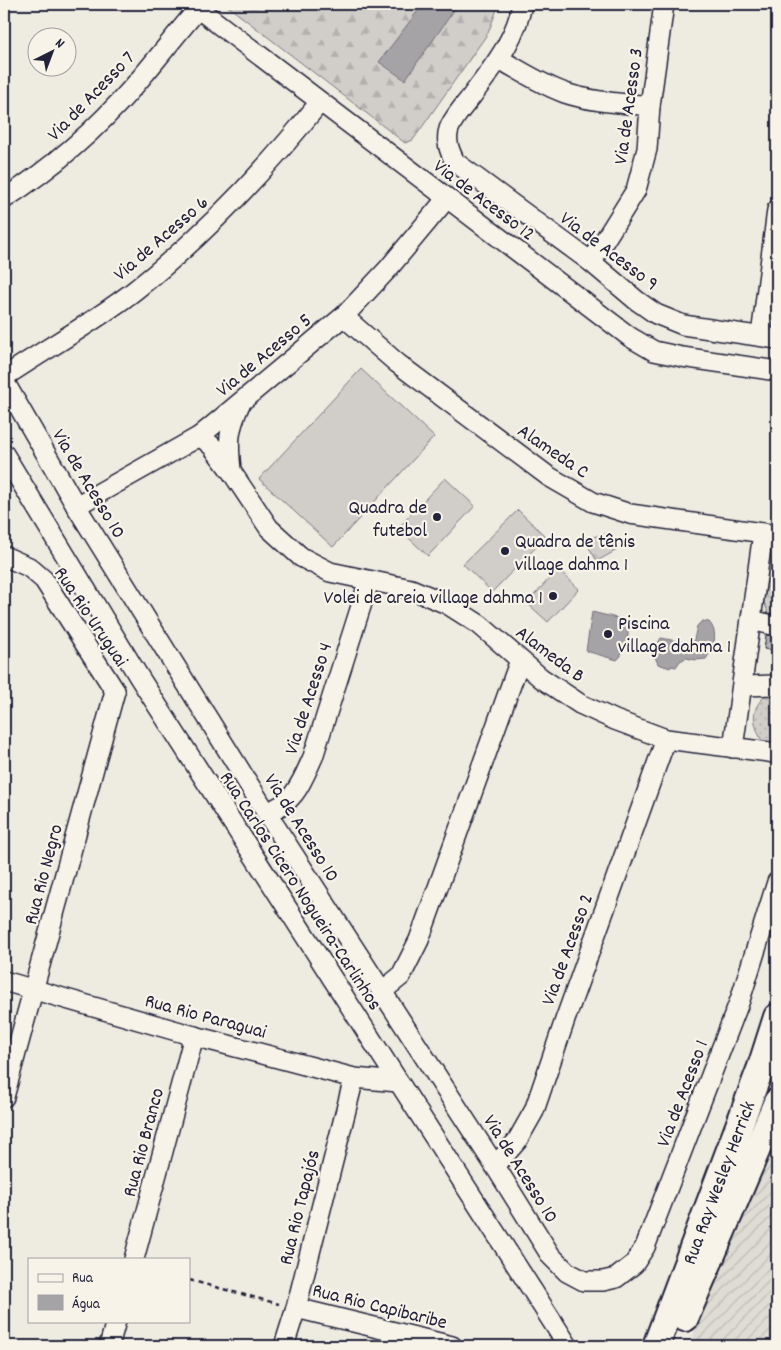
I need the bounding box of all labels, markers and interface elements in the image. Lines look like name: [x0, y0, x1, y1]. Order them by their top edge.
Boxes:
north arrow: [28, 28, 78, 78]
text: N: [50, 34, 69, 54]
street label: Via de Acesso 7: [42, 46, 142, 148]
street label: Via de Acesso 3: [608, 47, 652, 166]
street label: Via de Acesso 12: [426, 154, 540, 249]
street label: Via de Acesso 6: [108, 190, 216, 289]
street label: Via de Acesso 9: [553, 206, 663, 299]
street label: Via de Acesso 5: [211, 308, 319, 405]
street label: Alameda C: [511, 418, 594, 487]
street label: Via de Acesso 10: [44, 424, 131, 545]
place label: Quadra de futebol: [348, 495, 427, 546]
marker: Quadra de futebol: [431, 511, 443, 523]
place label: Quadra de tênis village dahma 1: [515, 529, 636, 580]
marker: Quadra de tênis village dahma 1: [499, 545, 511, 557]
street label: Rua Rio Uruguai: [46, 562, 134, 674]
place label: Volei de areia village dahma 1: [324, 585, 543, 613]
marker: Volei de areia village dahma 1: [547, 590, 559, 602]
place label: Piscina village dahma 1: [618, 611, 731, 662]
street label: Alameda B: [509, 620, 590, 691]
marker: Piscina village dahma 1: [602, 628, 614, 640]
street label: Via de Acesso 4: [279, 639, 341, 759]
street label: Rua Carlos Cicero Nogueira-Carlinhos: [211, 767, 387, 1017]
street label: Via de Acesso 10: [256, 769, 345, 888]
street label: Rua Rio Negro: [18, 821, 72, 928]
street label: Via de Acesso 2: [536, 890, 602, 1010]
street label: Rua Rio Paraguai: [141, 988, 269, 1048]
street label: Via de Acesso 1: [651, 1037, 717, 1152]
street label: Rua Rio Branco: [117, 1085, 173, 1200]
street label: Rua Ray Wesley Herrick: [677, 1097, 764, 1269]
street label: Via de Acesso 10: [475, 1110, 564, 1229]
street label: Rua Rio Tapajós: [273, 1147, 329, 1268]
legend: [28, 1258, 190, 1322]
text: Rua: [72, 1268, 94, 1290]
street label: Rua Rio Capibaribe: [309, 1278, 450, 1338]
text: Água: [72, 1294, 101, 1316]

